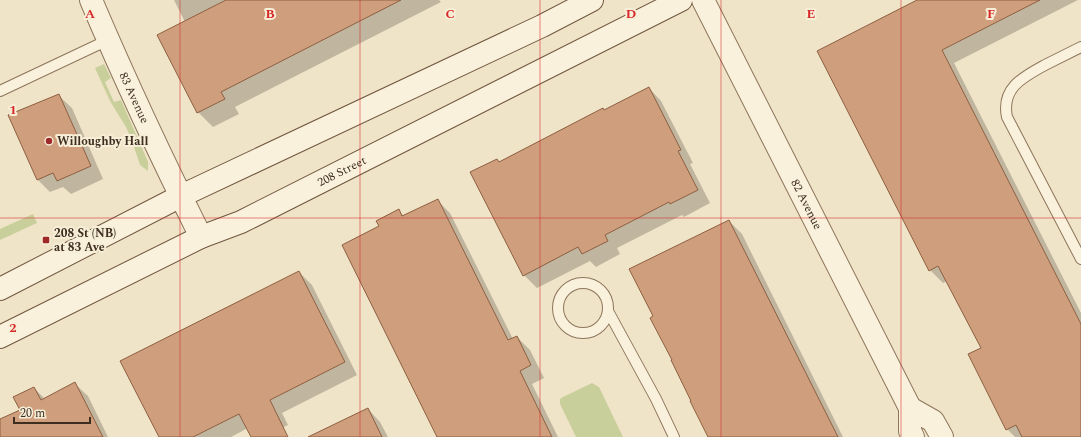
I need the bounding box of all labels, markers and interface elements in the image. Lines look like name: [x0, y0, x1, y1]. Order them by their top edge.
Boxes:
text: A: [85, 4, 95, 24]
text: B: [265, 4, 275, 24]
text: C: [445, 4, 455, 24]
text: D: [626, 4, 636, 24]
text: E: [807, 4, 816, 24]
text: F: [987, 4, 995, 24]
street label: 83 Avenue: [114, 69, 154, 127]
text: 1: [9, 100, 17, 120]
place label: Willoughby Hall: [57, 132, 148, 151]
marker: Willoughby Hall: [44, 136, 54, 146]
street label: 208 Street: [314, 151, 370, 192]
street label: 82 Avenue: [785, 176, 827, 233]
place label: 208 St (NB) at 83 Ave: [54, 224, 116, 257]
marker: 208 St (NB) at 83 Ave: [41, 235, 51, 245]
text: 2: [9, 318, 17, 338]
scale bar: [14, 399, 90, 425]
text: 20 m: [20, 404, 45, 423]

